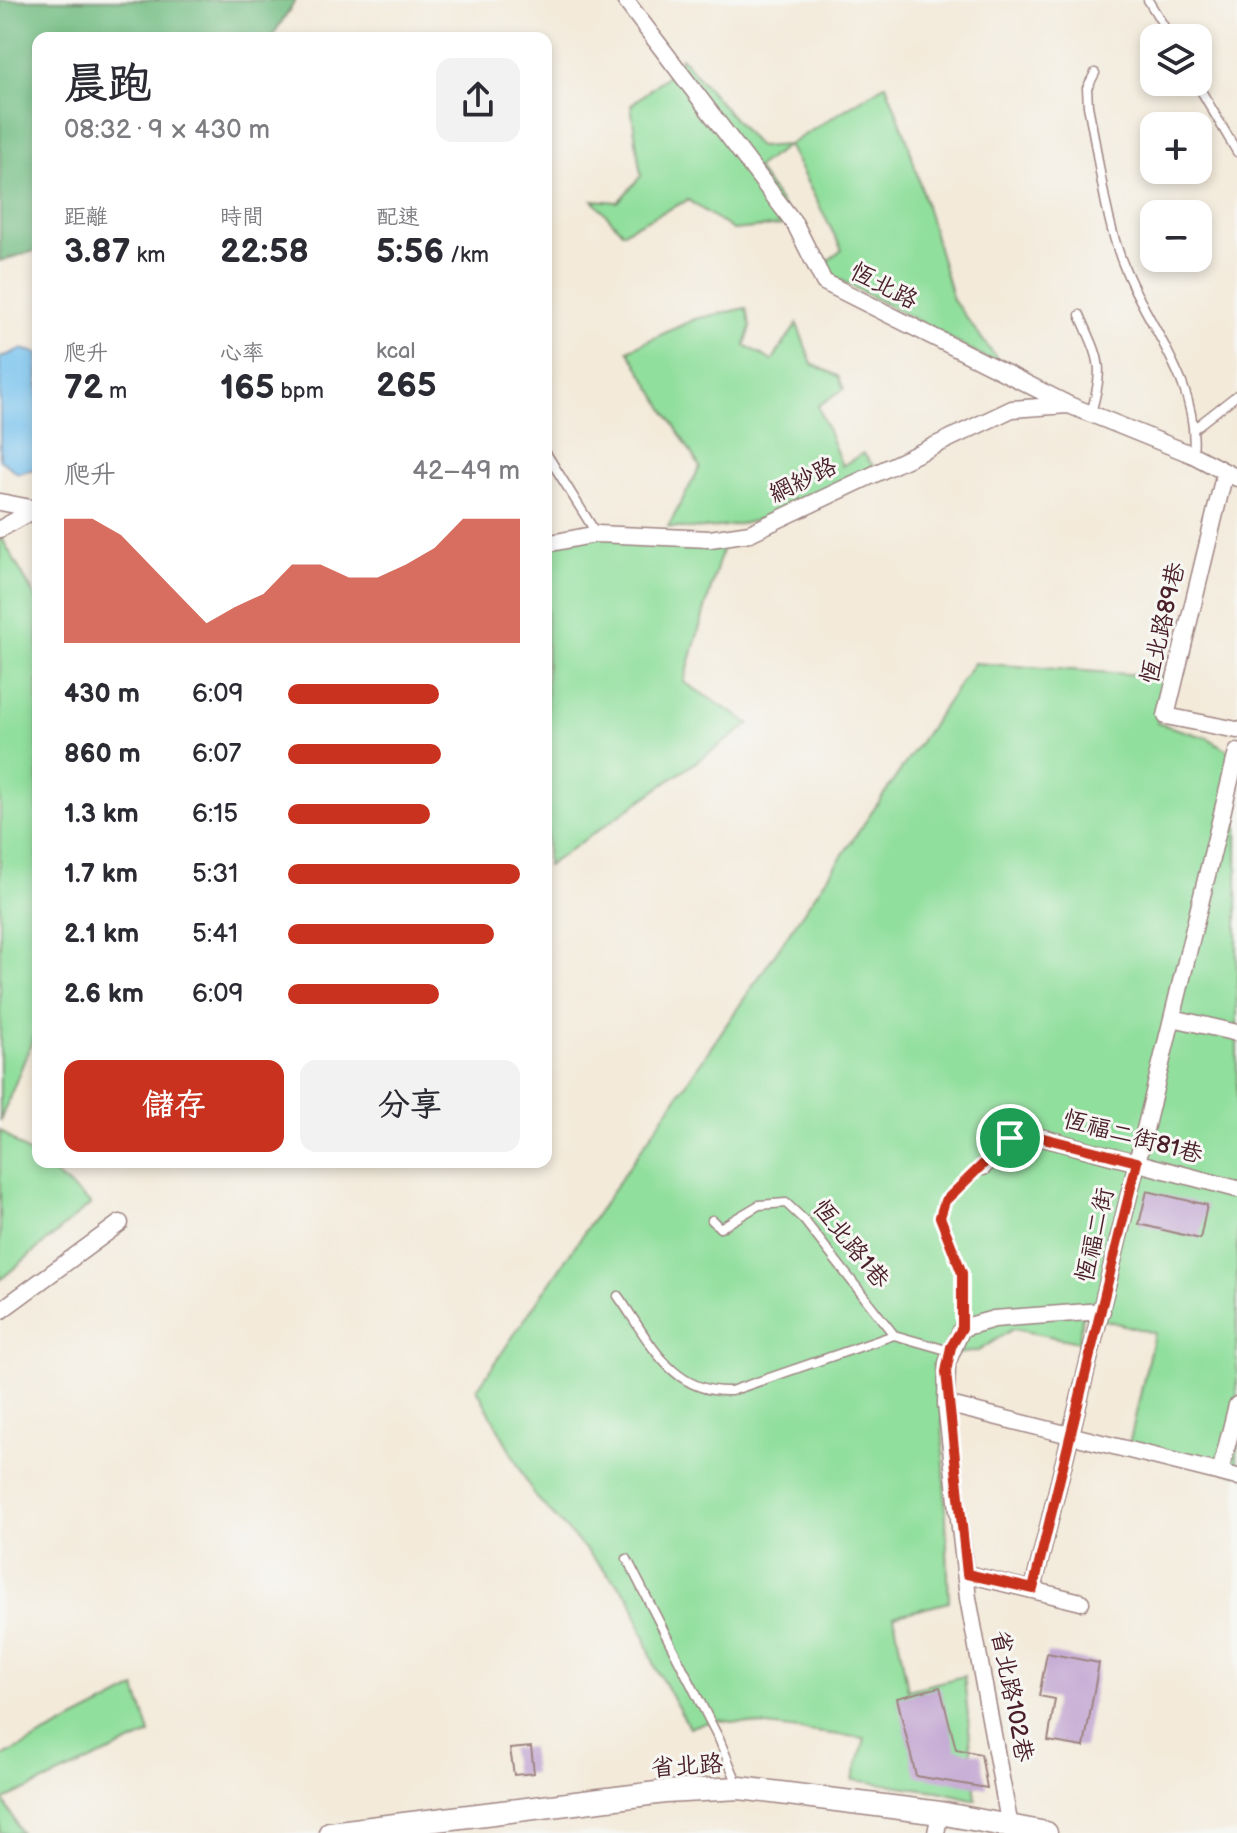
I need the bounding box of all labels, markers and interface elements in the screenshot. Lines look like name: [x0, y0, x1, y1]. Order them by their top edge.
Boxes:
map controls: [1140, 24, 1212, 272]
button: layers: [1140, 24, 1212, 96]
text: 晨跑: [64, 58, 152, 111]
button: share: [436, 58, 520, 142]
button: +: [1140, 112, 1212, 184]
text: 08:32 · 9 × 430 m: [64, 115, 270, 146]
button: −: [1140, 200, 1212, 272]
text: 距離: [64, 204, 108, 231]
text: 時間: [220, 204, 264, 231]
text: 配速: [376, 204, 420, 231]
text: 3.87: [64, 231, 131, 272]
text: 22:58: [220, 231, 309, 272]
text: 5:56: [376, 231, 444, 272]
text: km: [131, 242, 165, 269]
text: /km: [444, 242, 489, 269]
street label: 恆北路: [845, 257, 923, 315]
text: kcal: [376, 338, 415, 365]
text: 爬升: [64, 340, 108, 367]
text: 心率: [220, 340, 264, 367]
text: 265: [376, 365, 437, 406]
text: 72: [64, 367, 103, 408]
text: 165: [220, 367, 275, 408]
text: m: [103, 378, 127, 405]
text: bpm: [275, 378, 324, 405]
street label: 網紗路: [764, 451, 842, 509]
text: 42–49 m: [412, 456, 520, 487]
text: 爬升: [64, 460, 116, 491]
street label: 恆北路89巷: [1135, 559, 1191, 687]
text: 430 m: [64, 679, 140, 710]
text: 6:09: [192, 679, 243, 710]
text: 860 m: [64, 739, 141, 770]
text: 6:07: [192, 739, 241, 770]
text: 1.3 km: [64, 799, 139, 830]
text: 6:15: [192, 799, 238, 830]
text: 1.7 km: [64, 859, 138, 890]
text: 5:31: [192, 859, 238, 890]
text: 2.1 km: [64, 919, 139, 950]
text: 5:41: [192, 919, 238, 950]
text: 2.6 km: [64, 979, 144, 1010]
text: 6:09: [192, 979, 243, 1010]
button: 儲存: [64, 1060, 284, 1152]
button: 分享: [300, 1060, 520, 1152]
pin: [976, 1104, 1044, 1172]
street label: 恆福二街81巷: [1060, 1104, 1206, 1170]
icon: arrive: [988, 1116, 1032, 1160]
street label: 恆福二街: [1070, 1185, 1120, 1285]
street label: 恆北路1巷: [807, 1194, 895, 1294]
street label: 省北路102巷: [985, 1628, 1039, 1764]
street label: 省北路: [650, 1749, 724, 1783]

